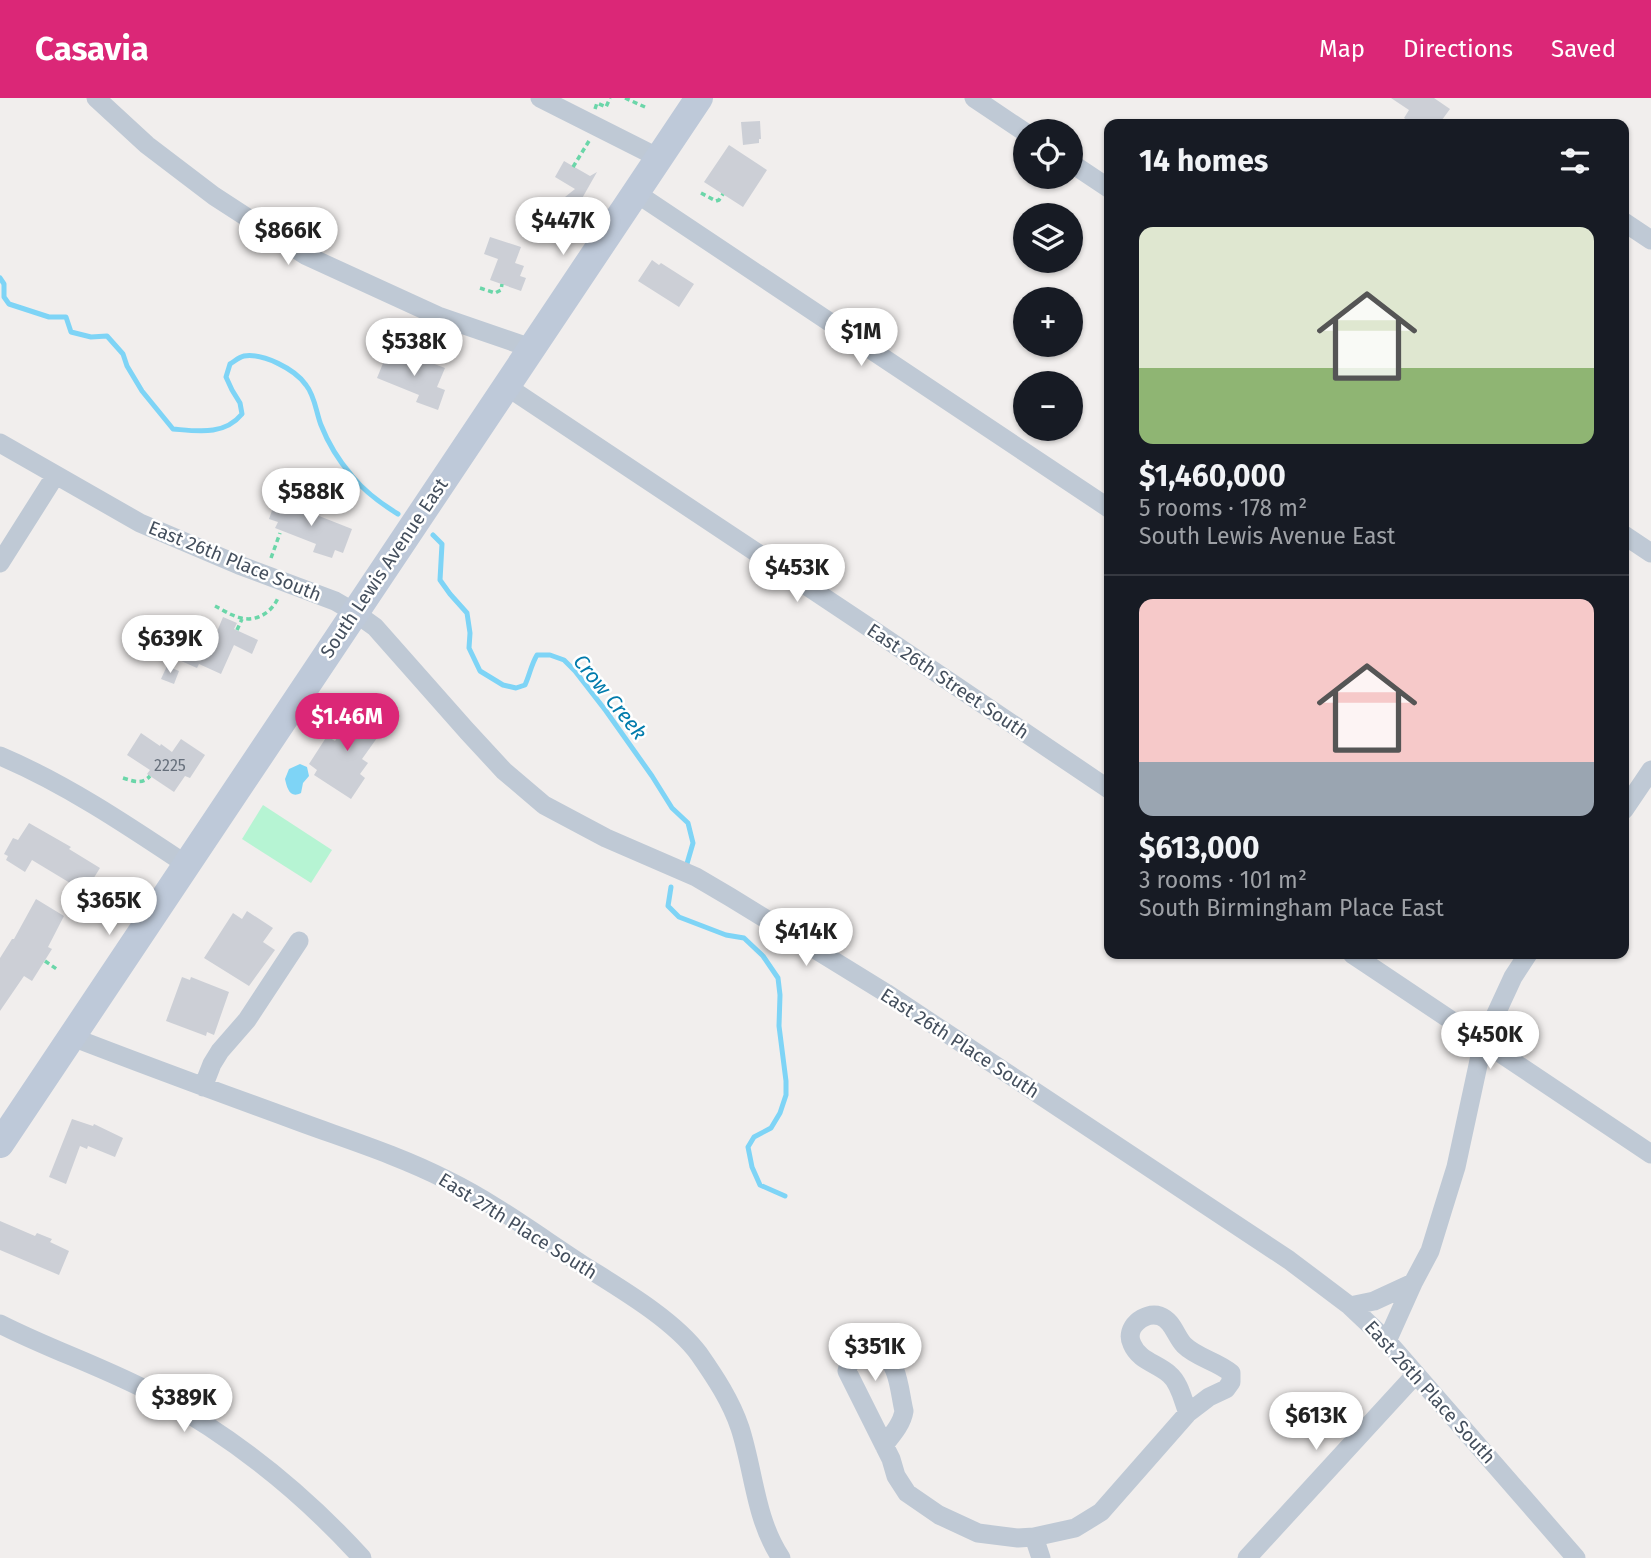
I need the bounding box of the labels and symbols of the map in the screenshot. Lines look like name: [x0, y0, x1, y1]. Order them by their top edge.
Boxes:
pin: $447K: [514, 198, 612, 257]
pin: $866K: [239, 208, 337, 267]
pin: $1M: [827, 308, 895, 368]
pin: $538K: [365, 318, 463, 378]
pin: $588K: [262, 468, 360, 528]
street label: South Lewis Avenue East: [315, 474, 453, 662]
street label: East 26th Place South: [145, 516, 325, 606]
pin: $453K: [748, 545, 846, 604]
pin: $639K: [121, 616, 219, 675]
street label: East 26th Street South: [863, 618, 1033, 744]
water label: Crow Creek: [567, 649, 653, 745]
pin: $1.46M: [290, 694, 404, 753]
house number: 2225: [154, 756, 186, 775]
pin: $365K: [60, 878, 158, 937]
pin: $414K: [757, 908, 855, 968]
street label: East 26th Place South: [876, 983, 1044, 1103]
pin: $450K: [1441, 1012, 1539, 1071]
street label: East 27th Place South: [434, 1168, 602, 1284]
street label: East 26th Place South: [1360, 1316, 1500, 1468]
pin: $351K: [826, 1324, 924, 1383]
pin: $389K: [135, 1374, 233, 1434]
pin: $613K: [1267, 1392, 1365, 1452]

